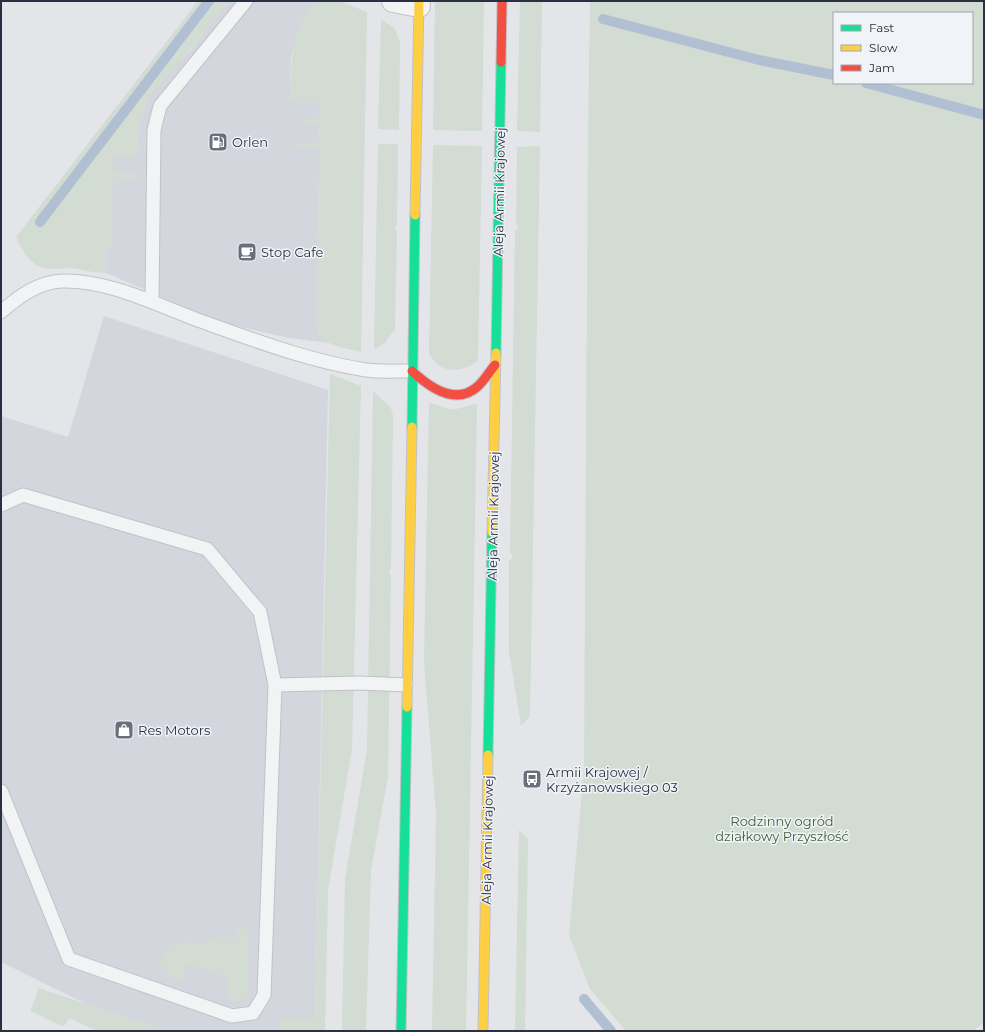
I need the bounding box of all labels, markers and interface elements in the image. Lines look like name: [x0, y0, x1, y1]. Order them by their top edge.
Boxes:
legend: [833, 12, 973, 84]
text: Fast: [869, 20, 894, 35]
text: Slow: [869, 40, 898, 55]
text: Jam: [868, 60, 895, 75]
street label: Aleja Armii Krajowej: [490, 127, 508, 257]
fuel station icon: Orlen: [207, 131, 229, 153]
place label: Orlen: [232, 134, 268, 150]
cafe icon: Stop Cafe: [236, 241, 258, 263]
place label: Stop Cafe: [261, 244, 323, 260]
street label: Aleja Armii Krajowej: [484, 451, 502, 581]
shop icon: Res Motors: [113, 719, 135, 741]
place label: Res Motors: [138, 722, 210, 738]
place label: Armii Krajowej / Krzyżanowskiego 03: [546, 764, 678, 795]
bus stop icon: Armii Krajowej / Krzyżanowskiego 03: [521, 768, 543, 790]
street label: Aleja Armii Krajowej: [478, 775, 496, 905]
park label: Rodzinny ogród działkowy Przyszłość: [715, 813, 849, 844]

